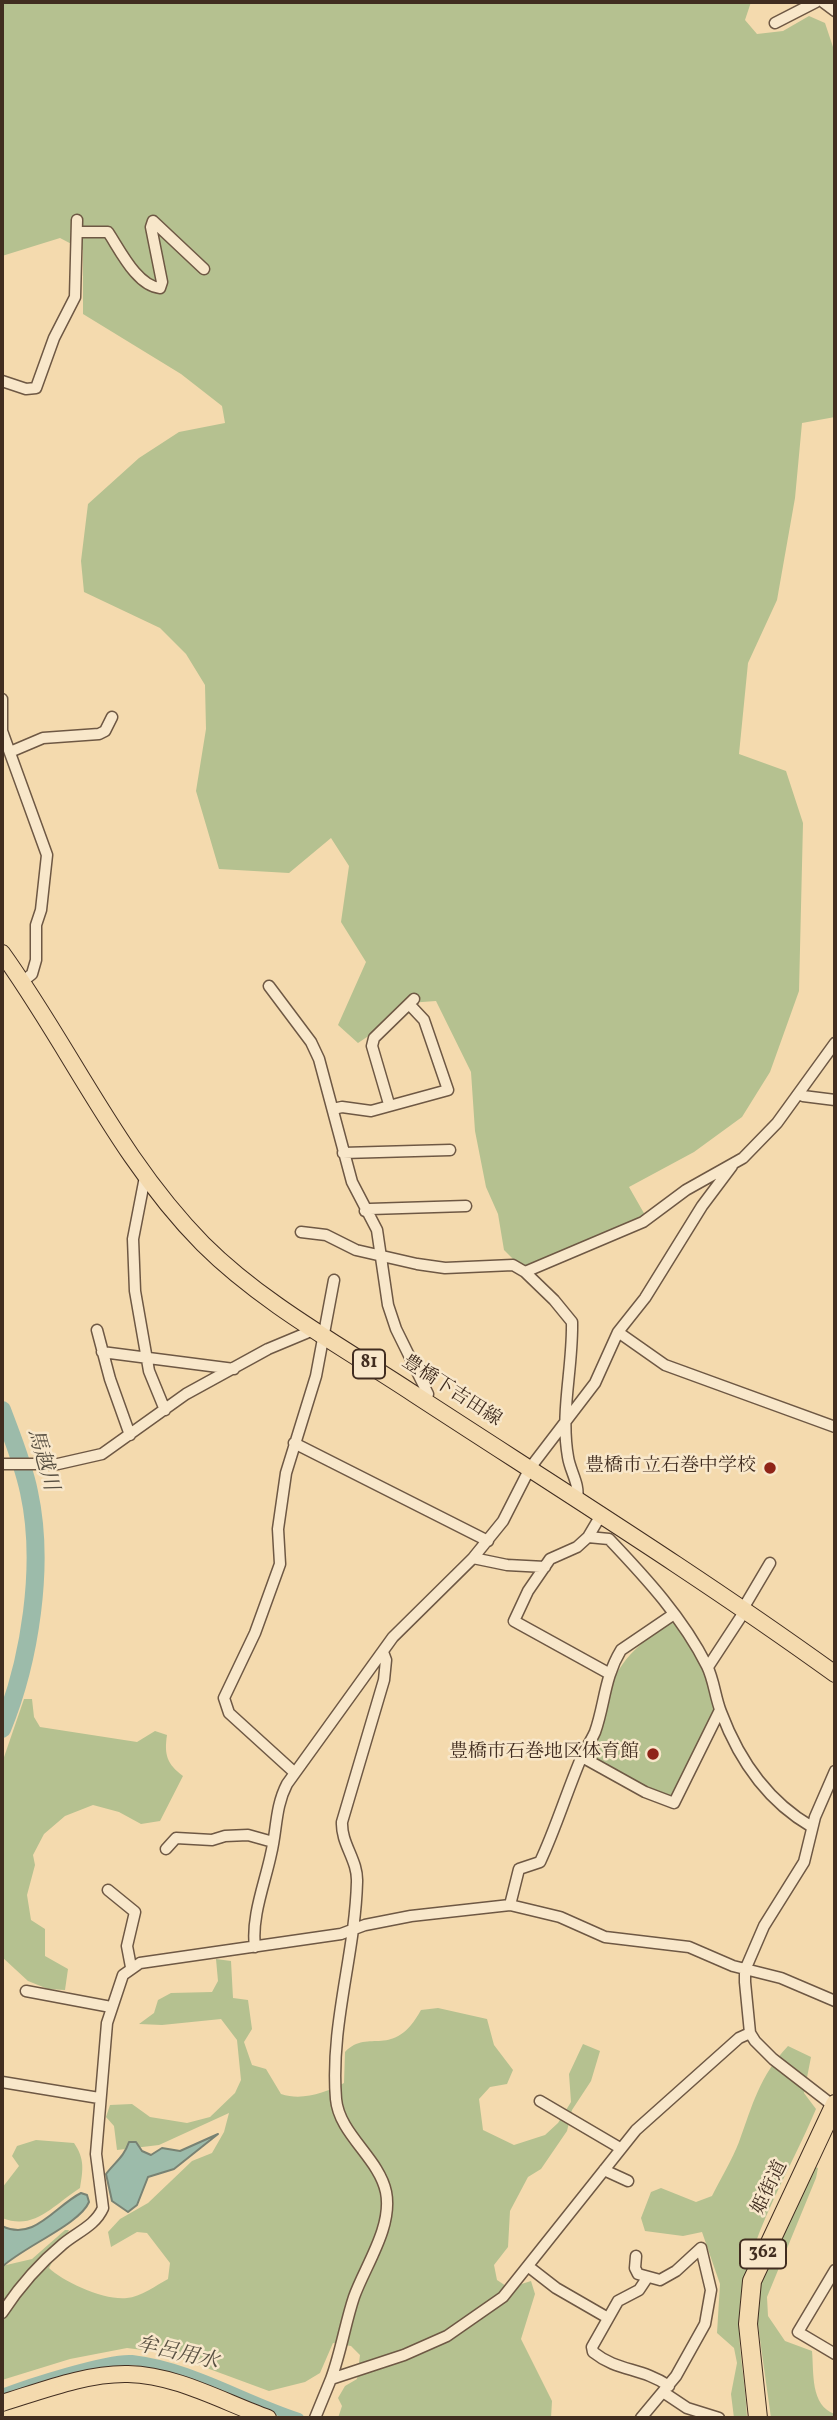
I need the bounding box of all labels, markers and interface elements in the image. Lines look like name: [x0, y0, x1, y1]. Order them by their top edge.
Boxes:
road number: 81: [353, 1350, 385, 1378]
street label: 豊橋下吉田線: [397, 1351, 505, 1433]
water label: 馬越川: [20, 1426, 62, 1494]
place label: 豊橋市立石巻中学校: [585, 1457, 756, 1479]
marker: 豊橋市立石巻中学校: [762, 1460, 778, 1476]
place label: 豊橋市石巻地区体育館: [449, 1743, 639, 1765]
marker: 豊橋市石巻地区体育館: [645, 1746, 661, 1762]
street label: 姫街道: [748, 2157, 794, 2219]
road number: 362: [740, 2240, 786, 2268]
water label: 牟呂用水: [133, 2333, 221, 2377]

